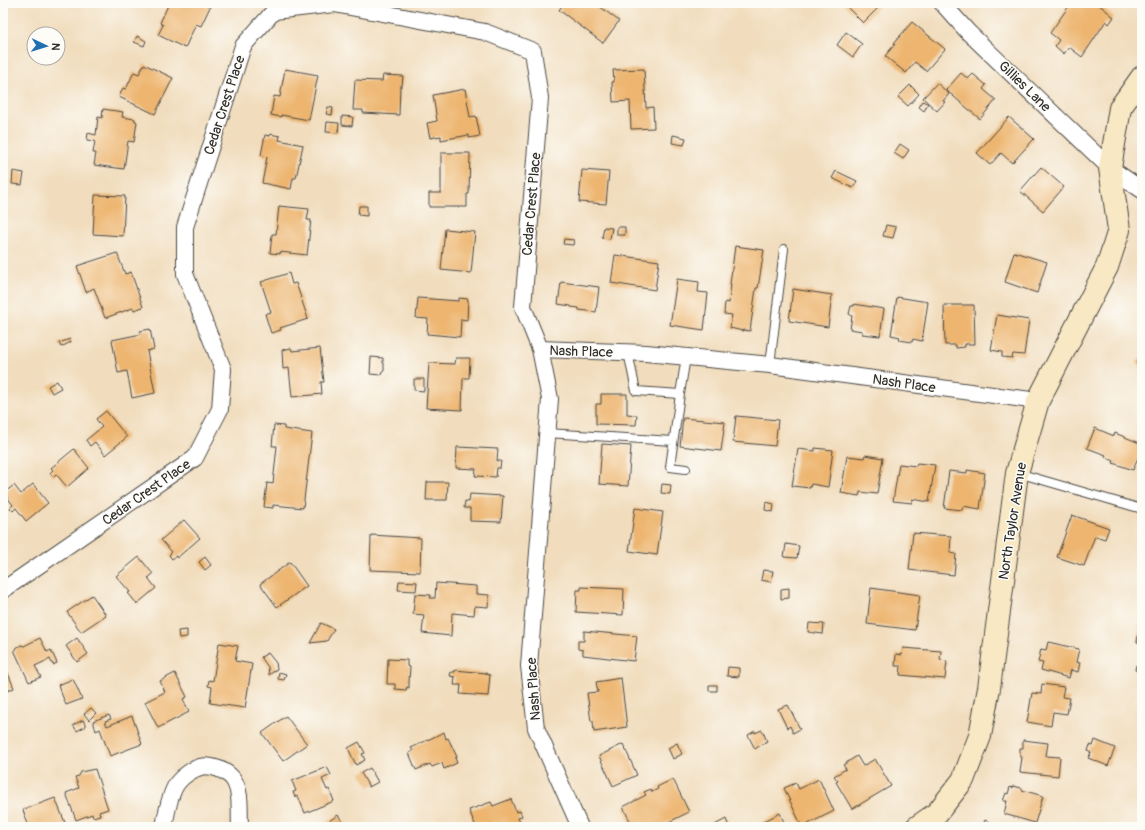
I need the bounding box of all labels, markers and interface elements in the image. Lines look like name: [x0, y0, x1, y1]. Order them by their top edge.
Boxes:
north arrow: [26, 26, 66, 66]
text: N: [49, 42, 62, 51]
street label: Cedar Crest Place: [200, 53, 249, 157]
street label: Gillies Lane: [995, 57, 1054, 115]
street label: Cedar Crest Place: [519, 152, 544, 256]
street label: Nash Place: [549, 342, 613, 361]
street label: Nash Place: [871, 371, 937, 396]
street label: Cedar Crest Place: [99, 456, 194, 529]
street label: North Taylor Avenue: [995, 461, 1030, 581]
street label: Nash Place: [523, 657, 544, 721]

